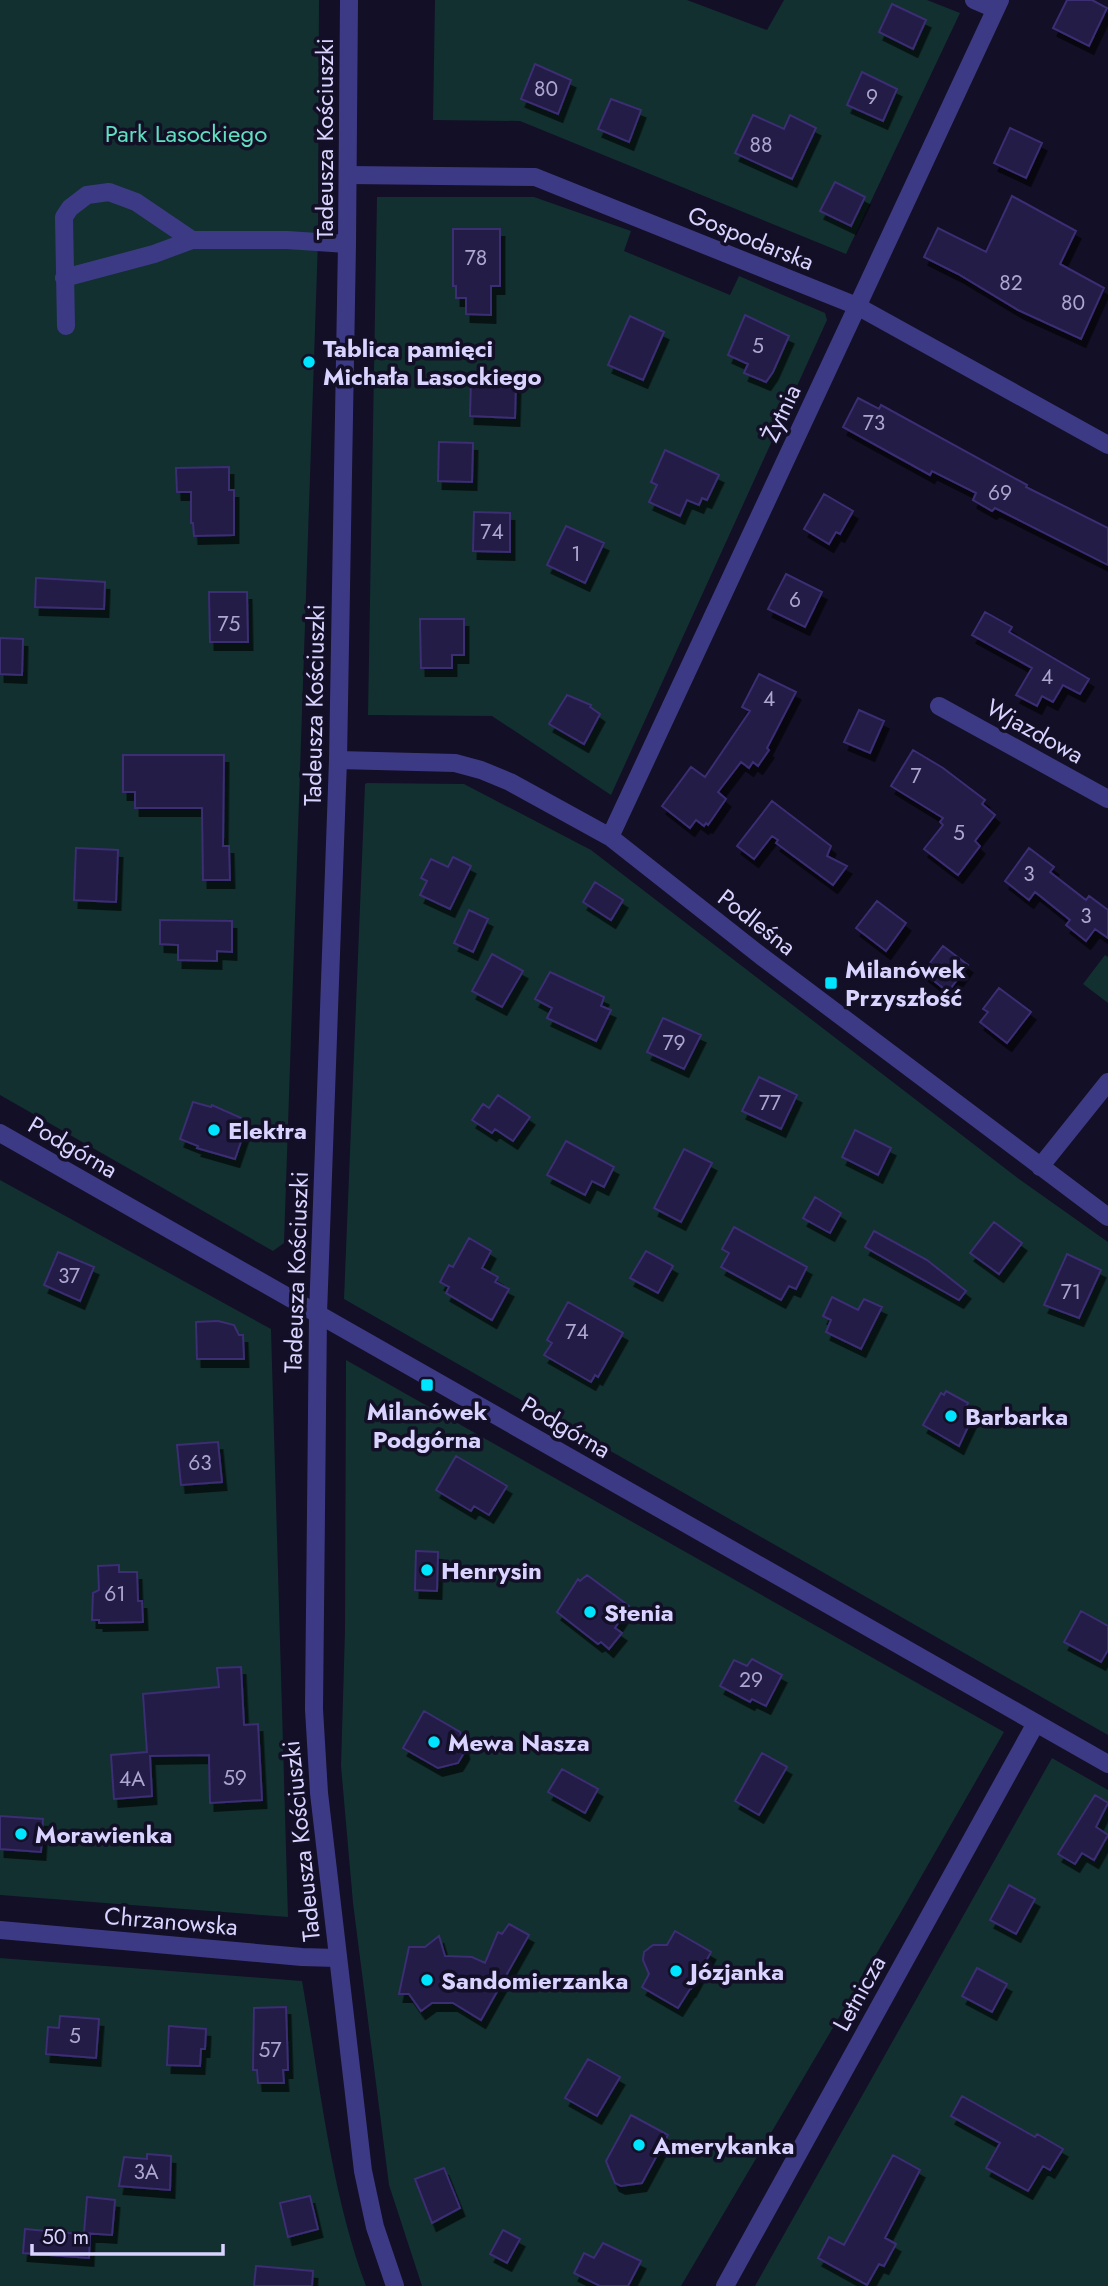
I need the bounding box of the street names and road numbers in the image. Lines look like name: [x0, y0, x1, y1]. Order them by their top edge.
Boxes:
street label: Tadeusza Kościuszki: [307, 38, 342, 240]
street label: Gospodarska: [683, 197, 819, 279]
street label: Żytnia: [753, 379, 809, 447]
street label: Tadeusza Kościuszki: [295, 604, 333, 806]
street label: Wjazdowa: [980, 690, 1090, 772]
street label: Podleśna: [710, 880, 804, 964]
street label: Podgórna: [22, 1107, 124, 1187]
street label: Tadeusza Kościuszki: [275, 1171, 317, 1373]
street label: Podgórna: [515, 1387, 617, 1467]
street label: Tadeusza Kościuszki: [273, 1739, 329, 1943]
street label: Chrzanowska: [103, 1898, 239, 1944]
street label: Letnicza: [824, 1949, 894, 2037]

